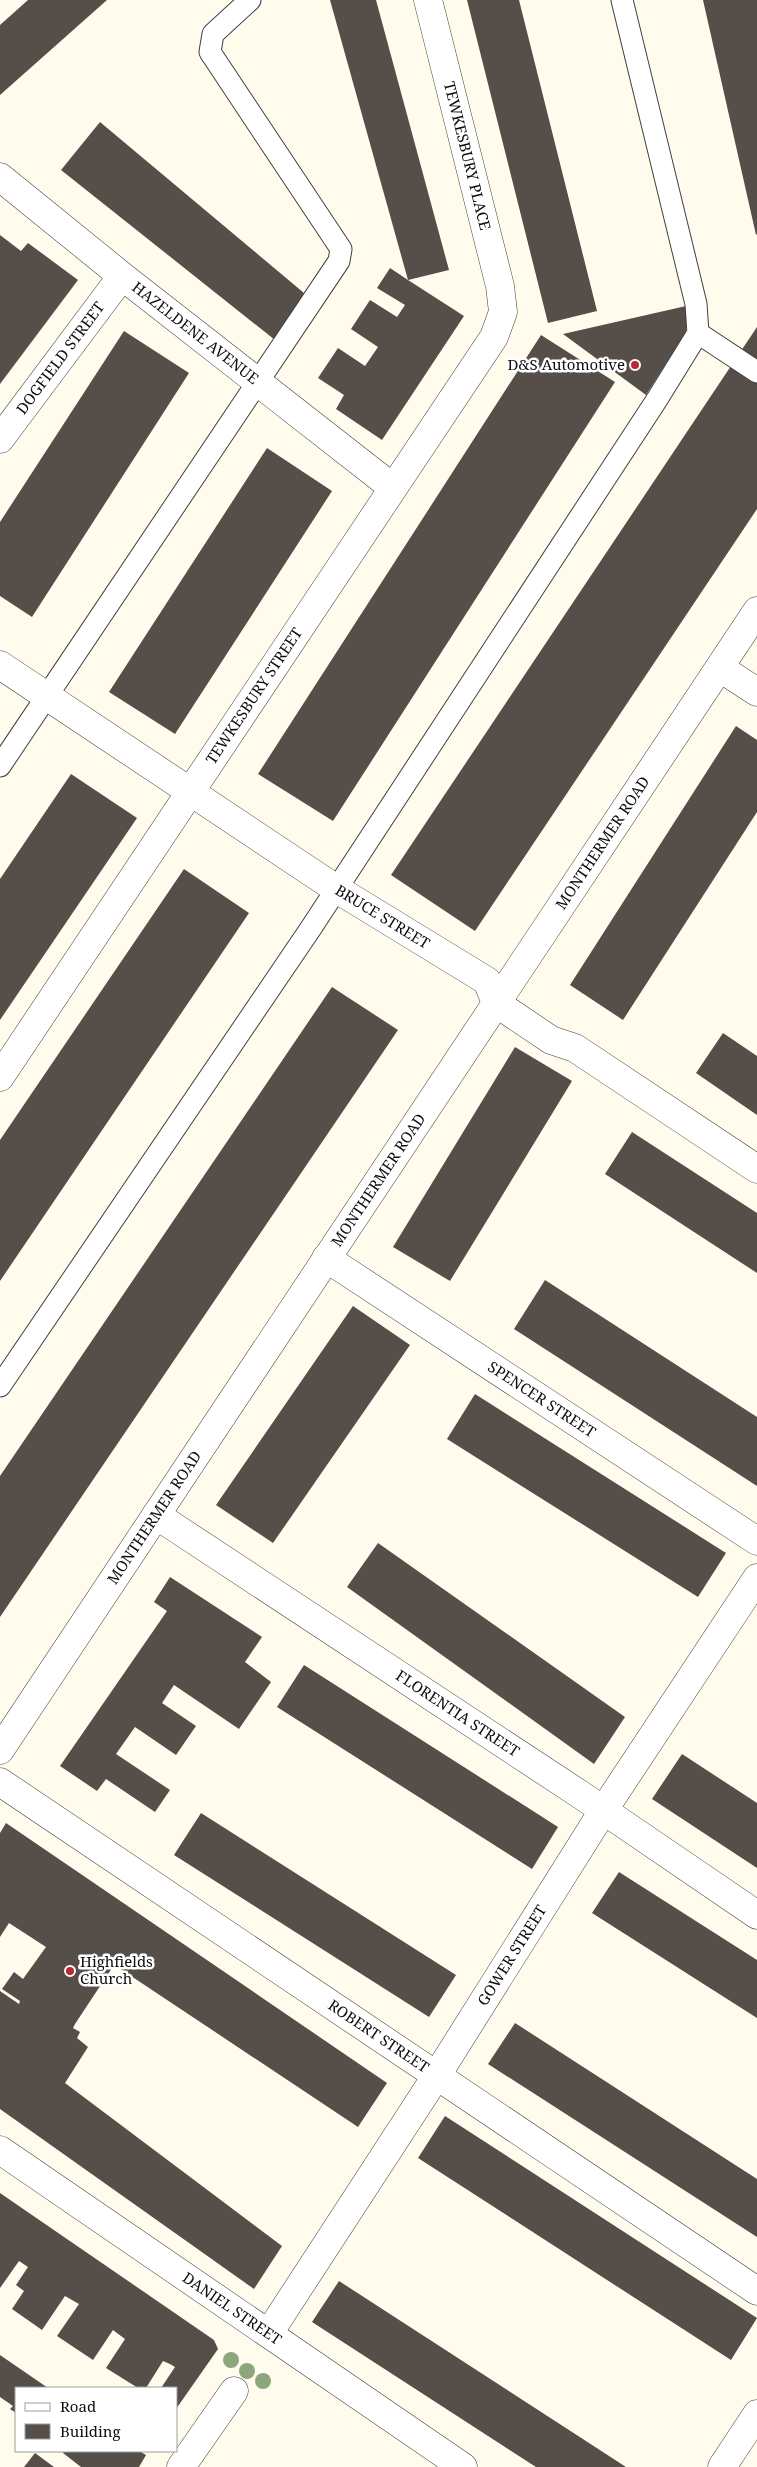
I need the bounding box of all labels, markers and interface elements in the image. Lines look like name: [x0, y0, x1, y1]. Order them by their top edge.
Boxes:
street label: TEWKESBURY PLACE: [440, 79, 496, 232]
street label: HAZELDENE AVENUE: [128, 277, 263, 388]
street label: DOGFIELD STREET: [11, 297, 108, 418]
place label: D&S Automotive: [508, 354, 625, 374]
marker: D&S Automotive: [629, 359, 641, 371]
street label: TEWKESBURY STREET: [201, 623, 306, 768]
street label: MONTHERMER ROAD: [550, 772, 654, 913]
street label: BRUCE STREET: [332, 880, 434, 953]
street label: MONTHERMER ROAD: [326, 1109, 429, 1250]
street label: SPENCER STREET: [484, 1356, 600, 1441]
street label: MONTHERMER ROAD: [102, 1446, 205, 1588]
street label: FLORENTIA STREET: [392, 1665, 524, 1761]
street label: GOWER STREET: [472, 1901, 550, 2009]
place label: Highfields Church: [80, 1951, 153, 1988]
marker: Highfields Church: [64, 1965, 76, 1977]
street label: ROBERT STREET: [325, 1995, 433, 2077]
street label: DANIEL STREET: [179, 2267, 286, 2349]
legend: [15, 2387, 178, 2452]
text: Road: [60, 2396, 96, 2416]
text: Building: [60, 2421, 121, 2441]

